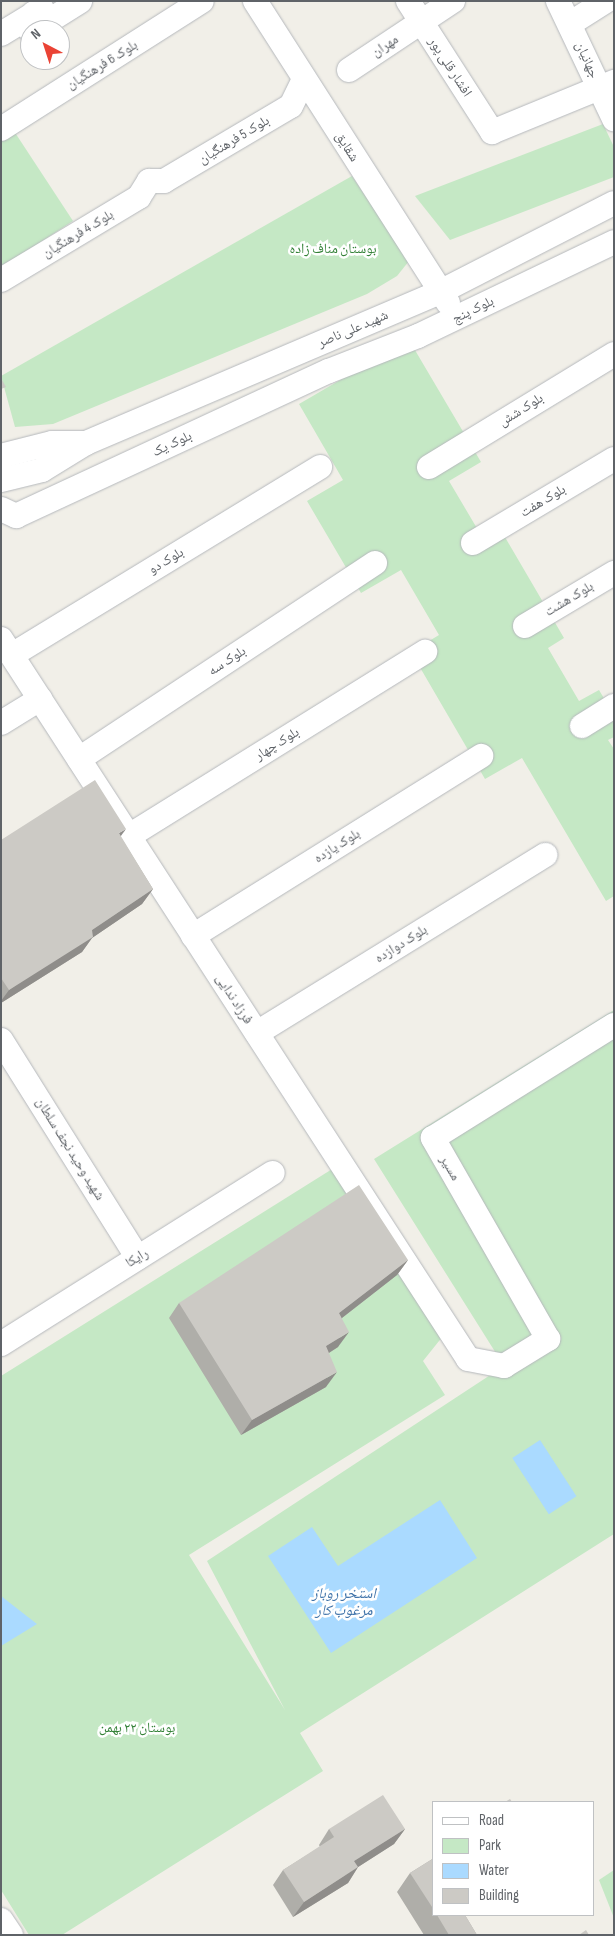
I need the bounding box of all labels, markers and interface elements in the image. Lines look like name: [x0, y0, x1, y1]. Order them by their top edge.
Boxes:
north arrow: [20, 20, 70, 70]
text: N: [27, 25, 44, 43]
street label: مهران: [368, 31, 402, 61]
street label: افشار قلی پور: [425, 34, 475, 100]
street label: بلوک 6 فرهنگیان: [63, 37, 141, 93]
street label: جهانیان: [572, 39, 602, 81]
street label: بلوک 5 فرهنگیان: [195, 112, 273, 168]
street label: شقایق: [331, 129, 363, 165]
street label: بلوک 4 فرهنگیان: [39, 206, 117, 262]
park label: بوستان مناف زاده: [290, 241, 376, 257]
street label: بلوک پنج: [449, 293, 497, 327]
street label: شهید علی ناصر: [315, 307, 391, 351]
street label: بلوک شش: [496, 390, 546, 430]
street label: بلوک یک: [149, 428, 195, 460]
street label: بلوک هفت: [517, 481, 569, 521]
street label: بلوک دو: [145, 544, 187, 578]
street label: بلوک هشت: [542, 578, 596, 620]
street label: بلوک سه: [205, 643, 249, 679]
street label: بلوک چهار: [252, 724, 302, 764]
street label: بلوک یازده: [311, 825, 363, 867]
street label: بلوک دوازده: [372, 921, 430, 967]
street label: فرزاد ندایی: [212, 971, 256, 1027]
street label: شهید وحید نجف سلطان: [32, 1095, 108, 1203]
street label: مسیر: [436, 1152, 464, 1184]
street label: رایکا: [123, 1245, 151, 1271]
water label: استخر روباز مرغوب کار: [312, 1584, 376, 1619]
park label: بوستان ۲۲ بهمن: [99, 1720, 175, 1736]
legend: [432, 1801, 595, 1916]
text: Road: [479, 1811, 504, 1830]
text: Park: [479, 1836, 501, 1855]
text: Water: [479, 1861, 509, 1880]
text: Building: [479, 1886, 519, 1905]

